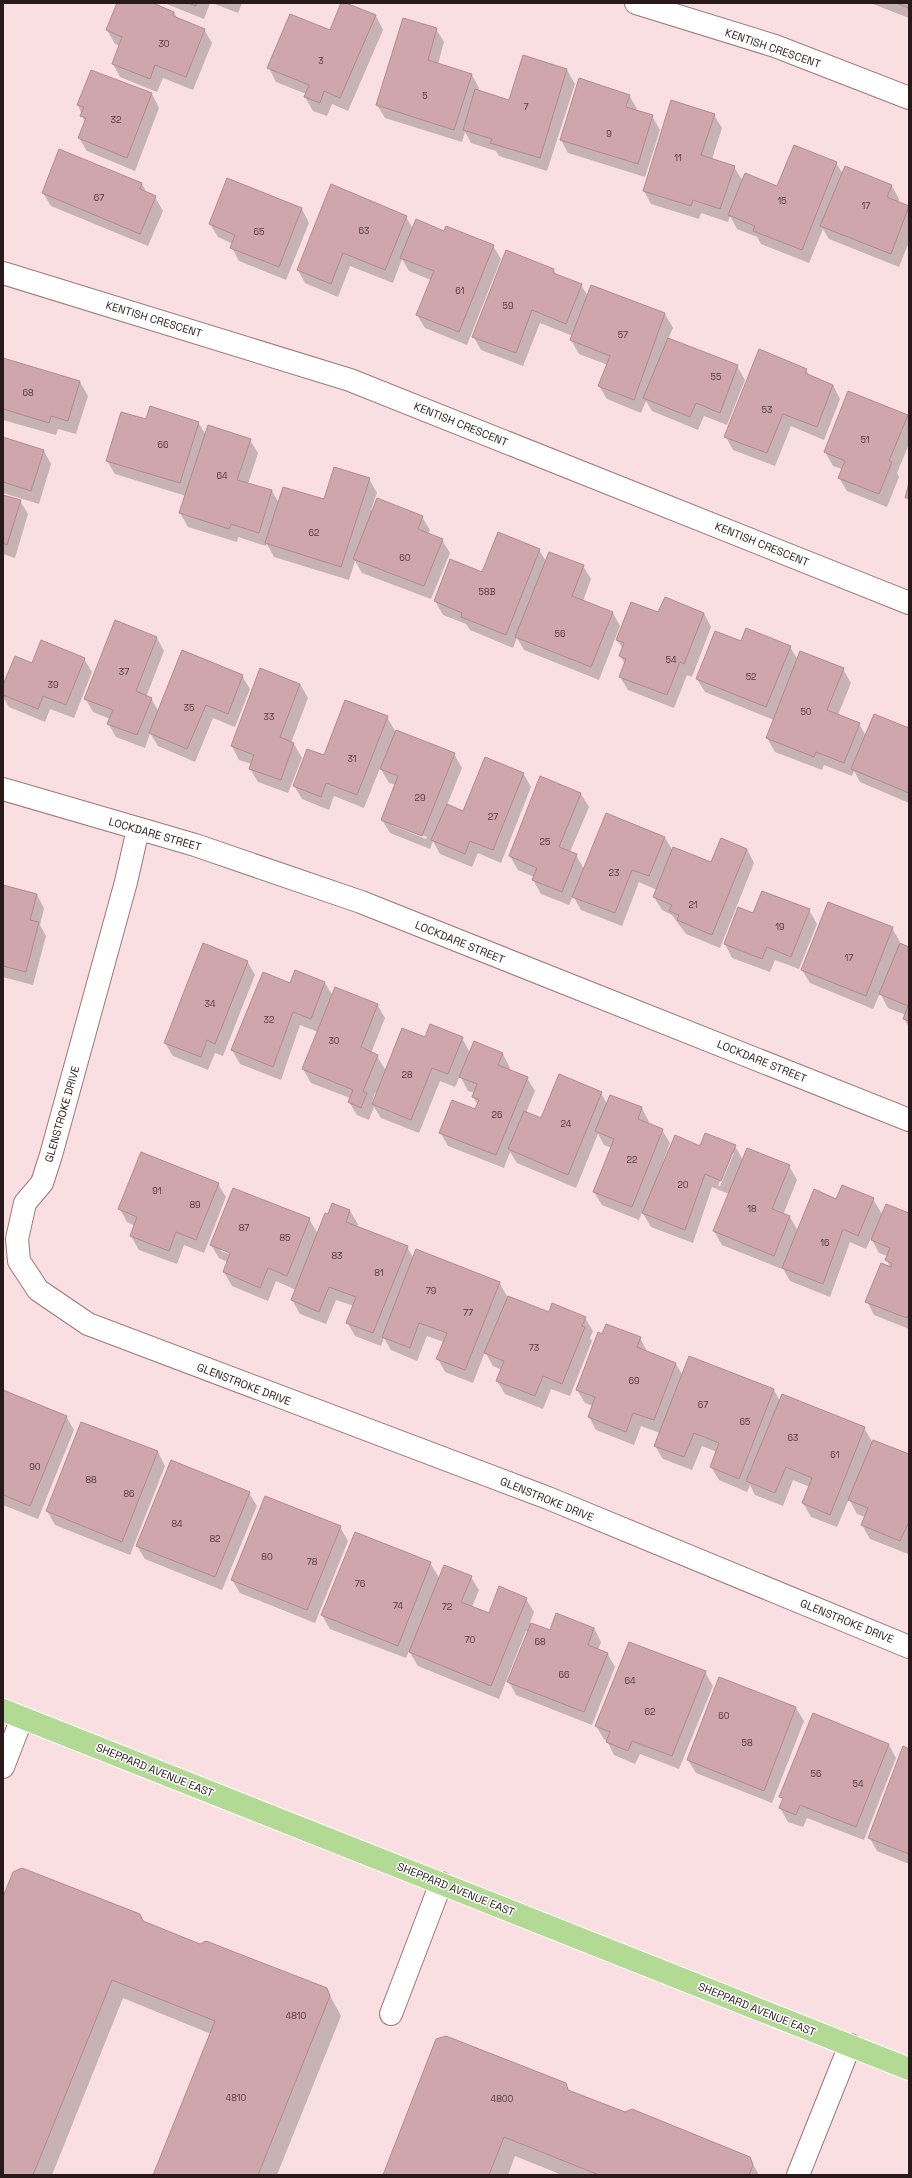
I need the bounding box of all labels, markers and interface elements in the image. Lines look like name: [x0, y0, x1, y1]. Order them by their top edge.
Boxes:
street label: KENTISH CRESCENT: [723, 25, 823, 71]
house number: 30: [158, 38, 170, 50]
house number: 3: [318, 55, 324, 67]
house number: 5: [422, 90, 428, 102]
house number: 7: [523, 101, 529, 113]
house number: 32: [111, 114, 121, 126]
house number: 9: [606, 128, 612, 140]
house number: 11: [674, 152, 682, 164]
house number: 67: [94, 192, 104, 204]
house number: 15: [777, 195, 787, 207]
house number: 17: [862, 200, 870, 212]
house number: 63: [359, 225, 369, 237]
house number: 65: [254, 226, 264, 238]
house number: 61: [455, 285, 465, 297]
street label: KENTISH CRESCENT: [104, 298, 204, 340]
house number: 59: [503, 300, 513, 312]
house number: 57: [618, 329, 628, 341]
house number: 55: [711, 371, 721, 383]
house number: 68: [22, 387, 34, 399]
street label: KENTISH CRESCENT: [412, 399, 511, 449]
house number: 53: [762, 404, 772, 416]
house number: 51: [860, 434, 870, 446]
house number: 66: [157, 439, 169, 451]
house number: 64: [216, 470, 228, 482]
street label: KENTISH CRESCENT: [713, 519, 812, 569]
house number: 62: [309, 527, 319, 539]
house number: 60: [399, 552, 411, 564]
house number: 58B: [479, 586, 496, 598]
house number: 56: [555, 628, 566, 640]
house number: 54: [665, 654, 677, 666]
house number: 37: [119, 666, 129, 678]
house number: 52: [746, 671, 756, 683]
house number: 39: [48, 679, 58, 691]
house number: 35: [184, 702, 194, 714]
house number: 50: [800, 706, 812, 718]
house number: 33: [264, 711, 274, 723]
house number: 31: [347, 753, 357, 765]
house number: 29: [415, 792, 425, 804]
house number: 27: [488, 811, 498, 823]
street label: LOCKDARE STREET: [107, 814, 203, 854]
house number: 25: [540, 836, 550, 848]
house number: 23: [609, 867, 619, 879]
house number: 21: [688, 899, 698, 911]
street label: LOCKDARE STREET: [413, 918, 507, 967]
house number: 19: [775, 921, 785, 933]
house number: 17: [845, 952, 853, 964]
house number: 34: [204, 998, 216, 1010]
house number: 32: [264, 1014, 274, 1026]
house number: 30: [328, 1035, 340, 1047]
street label: LOCKDARE STREET: [715, 1037, 809, 1086]
street label: GLENSTROKE DRIVE: [42, 1064, 82, 1164]
house number: 28: [401, 1069, 413, 1081]
house number: 26: [492, 1109, 503, 1121]
house number: 24: [561, 1118, 572, 1130]
house number: 22: [627, 1154, 637, 1166]
house number: 20: [677, 1179, 689, 1191]
house number: 91: [152, 1185, 162, 1197]
house number: 89: [189, 1199, 201, 1211]
house number: 18: [747, 1203, 757, 1215]
house number: 87: [239, 1222, 249, 1234]
house number: 85: [280, 1232, 291, 1244]
house number: 16: [820, 1237, 830, 1249]
house number: 83: [331, 1250, 343, 1262]
house number: 81: [374, 1267, 384, 1279]
house number: 79: [426, 1285, 436, 1297]
house number: 77: [463, 1307, 473, 1319]
house number: 73: [529, 1342, 539, 1354]
street label: GLENSTROKE DRIVE: [195, 1360, 293, 1408]
house number: 69: [628, 1375, 640, 1387]
house number: 67: [698, 1399, 708, 1411]
house number: 65: [740, 1416, 750, 1428]
house number: 63: [788, 1432, 798, 1444]
house number: 61: [830, 1449, 840, 1461]
house number: 90: [29, 1461, 41, 1473]
house number: 88: [85, 1474, 97, 1486]
street label: GLENSTROKE DRIVE: [498, 1474, 596, 1524]
house number: 86: [123, 1488, 135, 1500]
house number: 84: [171, 1518, 183, 1530]
house number: 82: [209, 1533, 221, 1545]
house number: 80: [261, 1551, 273, 1563]
house number: 78: [307, 1556, 318, 1568]
house number: 76: [355, 1578, 366, 1590]
street label: GLENSTROKE DRIVE: [798, 1596, 896, 1646]
house number: 74: [393, 1600, 403, 1612]
house number: 72: [442, 1601, 452, 1613]
house number: 70: [465, 1634, 476, 1646]
house number: 68: [534, 1636, 546, 1648]
house number: 66: [558, 1669, 570, 1681]
house number: 64: [624, 1675, 636, 1687]
house number: 62: [645, 1706, 655, 1718]
house number: 60: [718, 1710, 730, 1722]
house number: 58: [742, 1737, 753, 1749]
street label: SHEPPARD AVENUE EAST: [94, 1740, 216, 1800]
house number: 56: [811, 1768, 822, 1780]
house number: 54: [852, 1778, 864, 1790]
street label: SHEPPARD AVENUE EAST: [395, 1859, 517, 1919]
street label: SHEPPARD AVENUE EAST: [696, 1979, 818, 2039]
house number: 4810: [286, 2010, 307, 2022]
house number: 4810: [226, 2092, 247, 2104]
house number: 4800: [491, 2093, 514, 2105]

